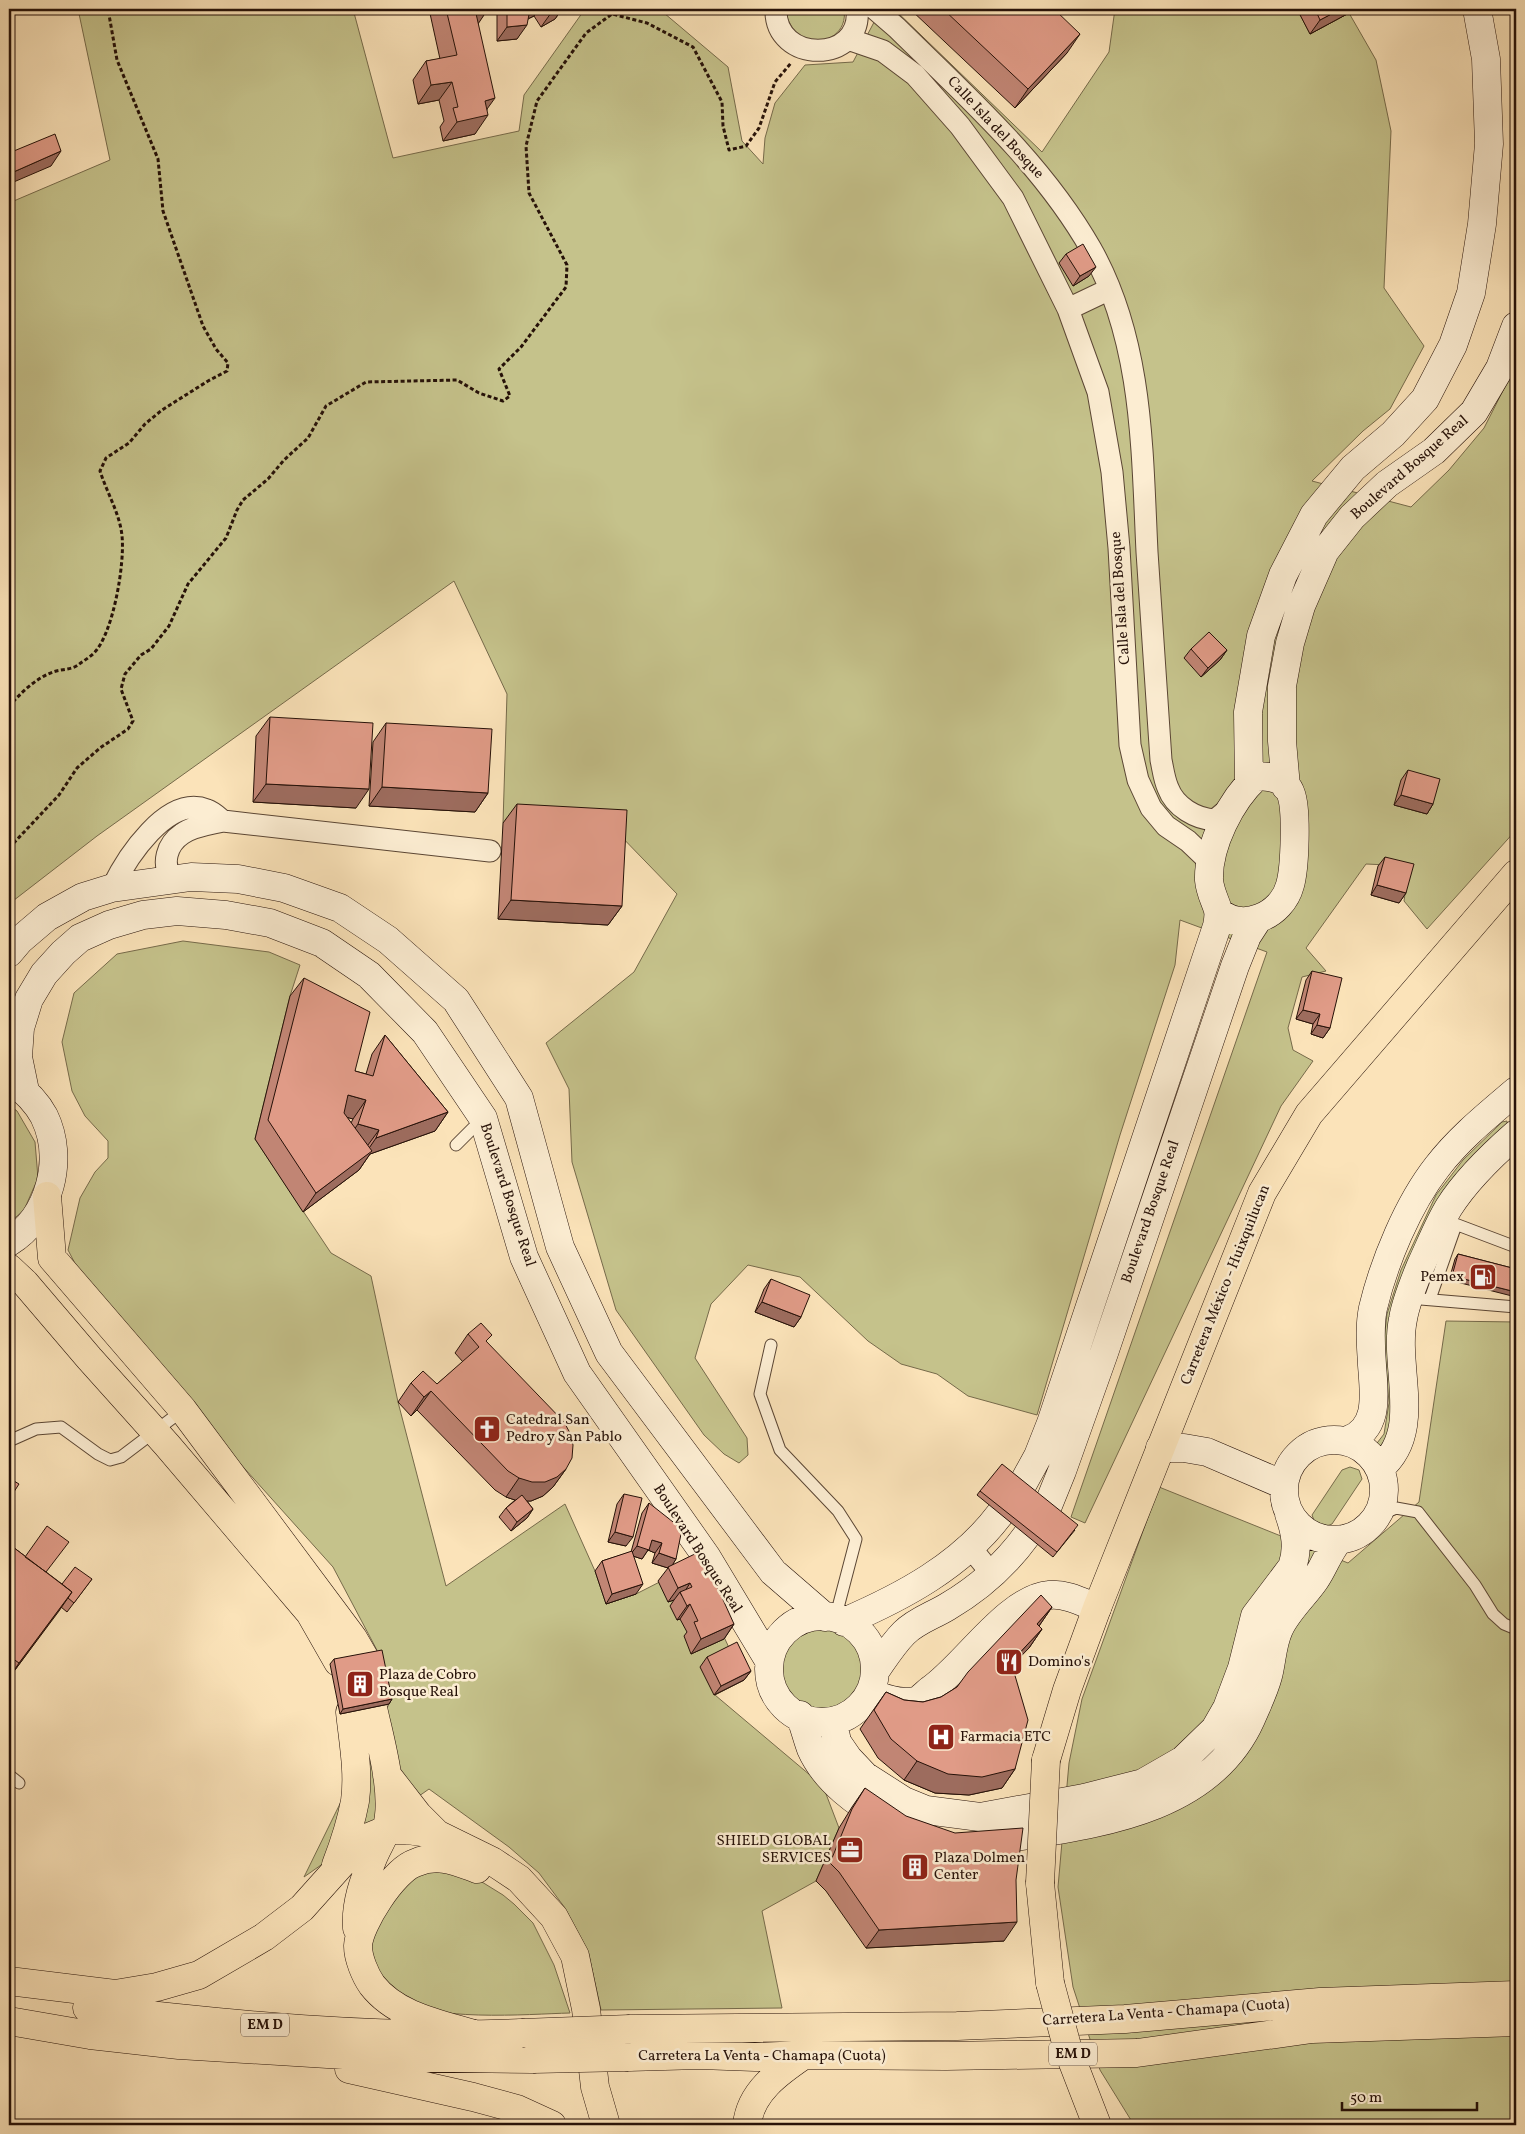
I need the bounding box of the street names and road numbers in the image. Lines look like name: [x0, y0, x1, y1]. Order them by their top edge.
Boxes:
street label: Calle Isla del Bosque: [942, 72, 1048, 184]
street label: Boulevard Bosque Real: [1347, 411, 1473, 525]
street label: Calle Isla del Bosque: [1106, 531, 1136, 665]
street label: Boulevard Bosque Real: [474, 1120, 540, 1270]
street label: Boulevard Bosque Real: [1117, 1138, 1185, 1286]
street label: Carretera México - Huixquilucan: [1176, 1182, 1276, 1388]
street label: Boulevard Bosque Real: [647, 1480, 747, 1618]
street label: Carretera La Venta - Chamapa (Cuota): [1042, 1994, 1290, 2032]
road number: EM D: [241, 2014, 289, 2036]
road number: EM D: [1049, 2042, 1097, 2066]
street label: Carretera La Venta - Chamapa (Cuota): [638, 2046, 886, 2067]

